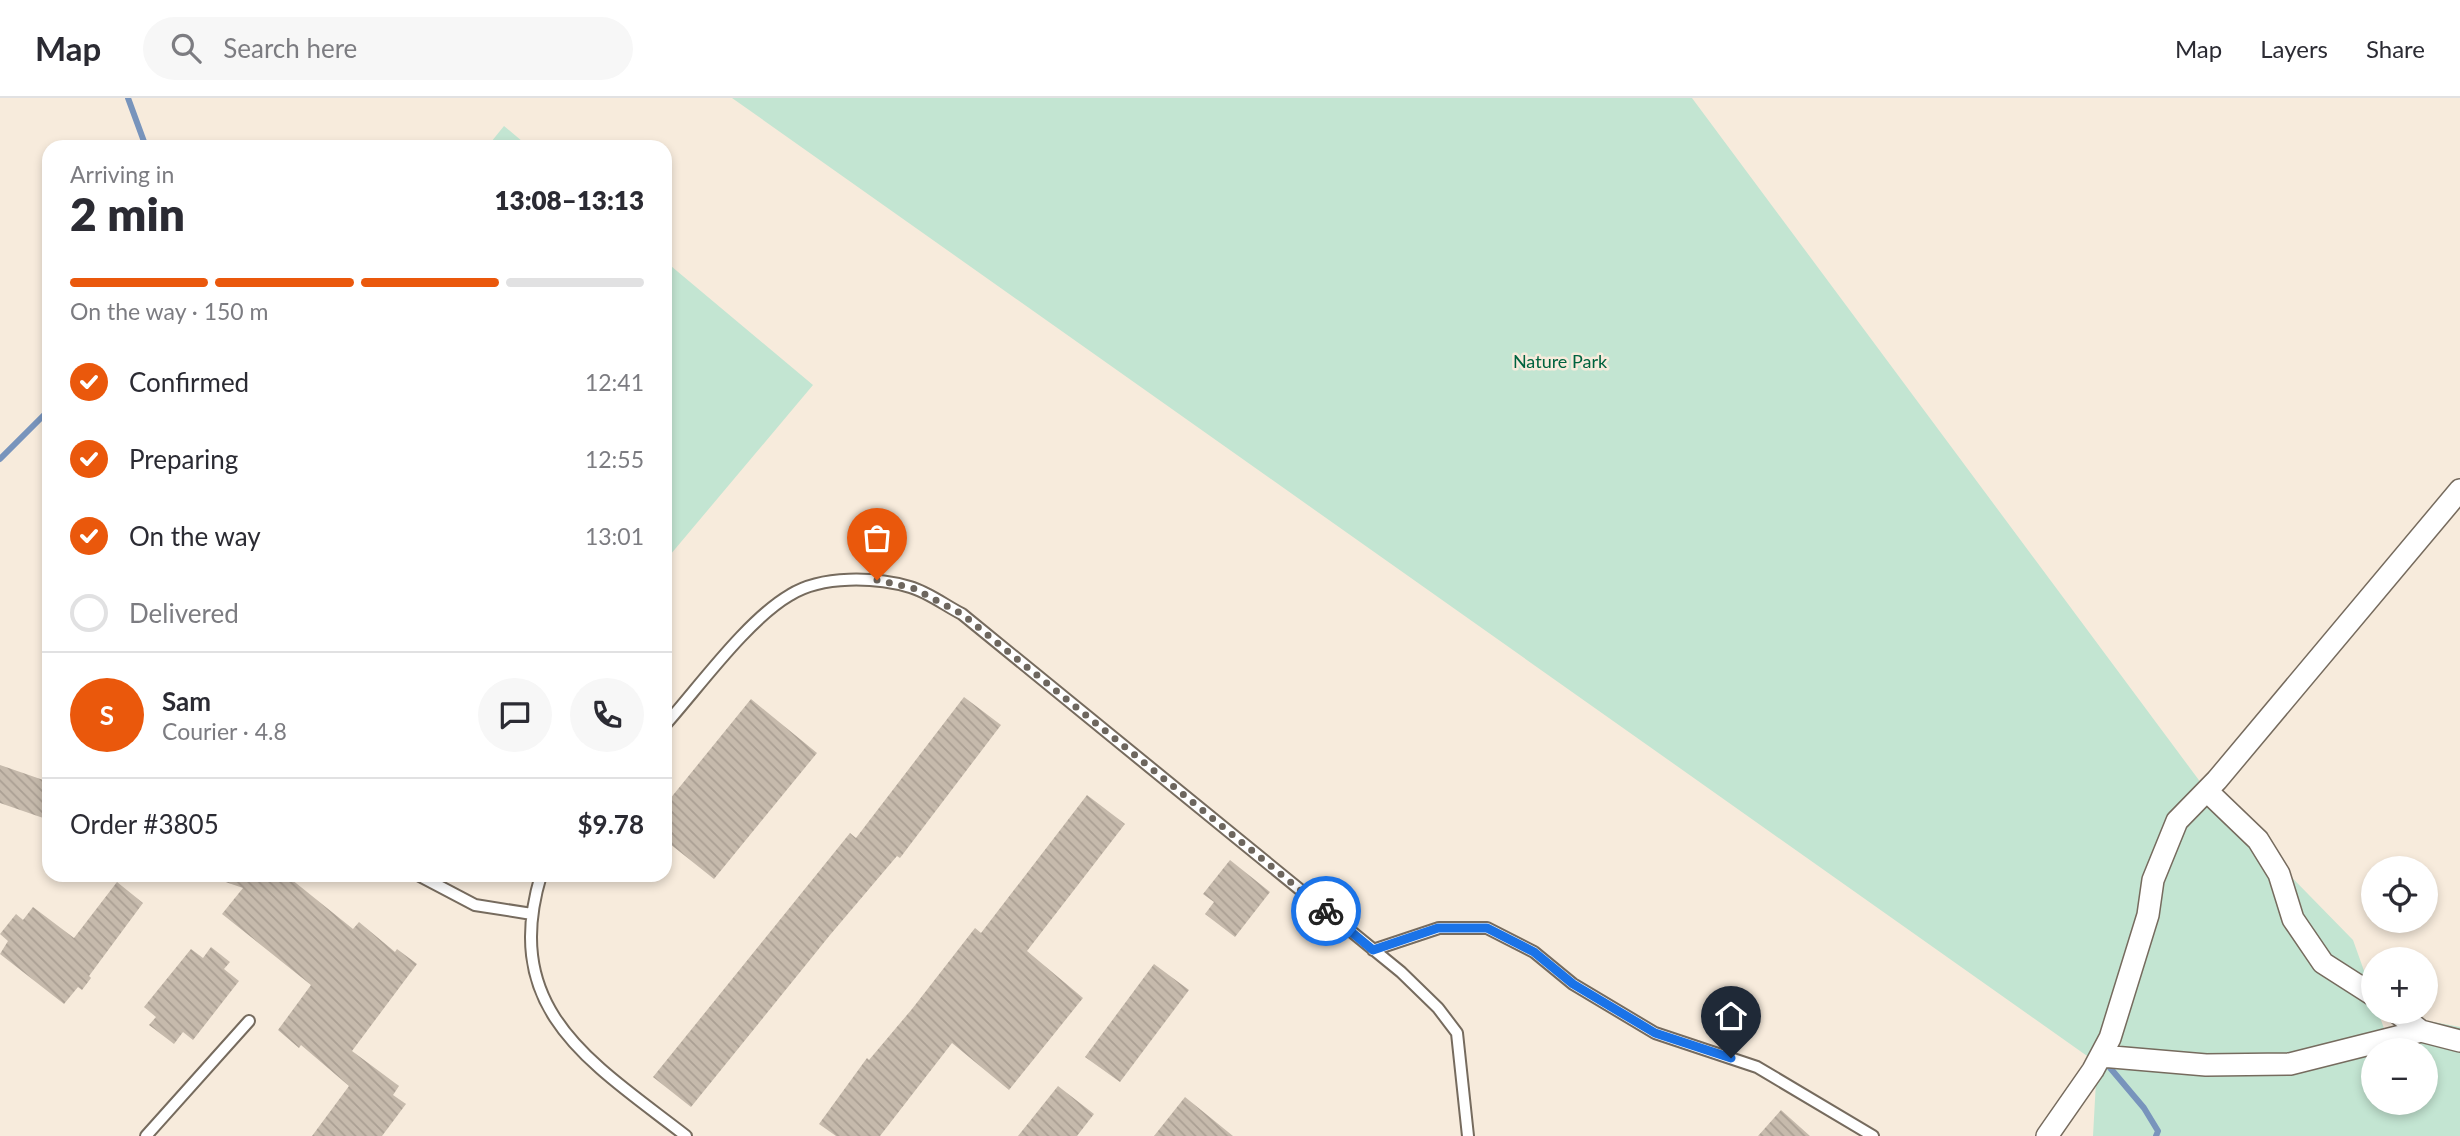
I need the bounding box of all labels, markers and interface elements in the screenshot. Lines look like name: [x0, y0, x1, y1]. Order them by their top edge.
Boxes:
search box: [143, 17, 633, 80]
text: Map: [35, 28, 101, 68]
icon: search: [167, 29, 205, 67]
text: Search here: [223, 32, 357, 64]
text: Map: [2175, 34, 2222, 63]
text: Layers: [2260, 34, 2328, 63]
text: Share: [2366, 34, 2425, 63]
text: Arriving in: [70, 160, 174, 188]
text: 13:08–13:13: [494, 184, 644, 216]
text: 2 min: [70, 186, 185, 241]
text: On the way · 150 m: [70, 297, 269, 325]
park label: Nature Park: [1513, 350, 1608, 372]
icon: check: [70, 363, 108, 401]
text: Confirmed: [129, 366, 249, 398]
text: 12:41: [585, 368, 644, 396]
icon: check: [70, 440, 108, 478]
text: Preparing: [129, 443, 238, 475]
text: 12:55: [585, 445, 644, 473]
pin: [847, 508, 907, 580]
icon: check: [70, 517, 108, 555]
icon: bag: [858, 519, 896, 557]
text: On the way: [129, 520, 261, 552]
text: 13:01: [585, 522, 644, 550]
text: Delivered: [129, 597, 239, 629]
button: chat: [478, 678, 552, 752]
button: phone: [570, 678, 644, 752]
text: Sam: [162, 685, 211, 717]
text: S: [100, 699, 114, 731]
text: Courier · 4.8: [162, 717, 287, 745]
text: Order #3805: [70, 808, 219, 840]
text: $9.78: [578, 808, 644, 840]
map controls: [2361, 856, 2438, 1115]
button: locate: [2361, 856, 2438, 933]
courier: [1291, 876, 1361, 946]
icon: bike: [1307, 892, 1345, 930]
button: +: [2361, 947, 2438, 1024]
pin: [1701, 986, 1761, 1058]
icon: home: [1712, 997, 1750, 1035]
button: −: [2361, 1038, 2438, 1115]

